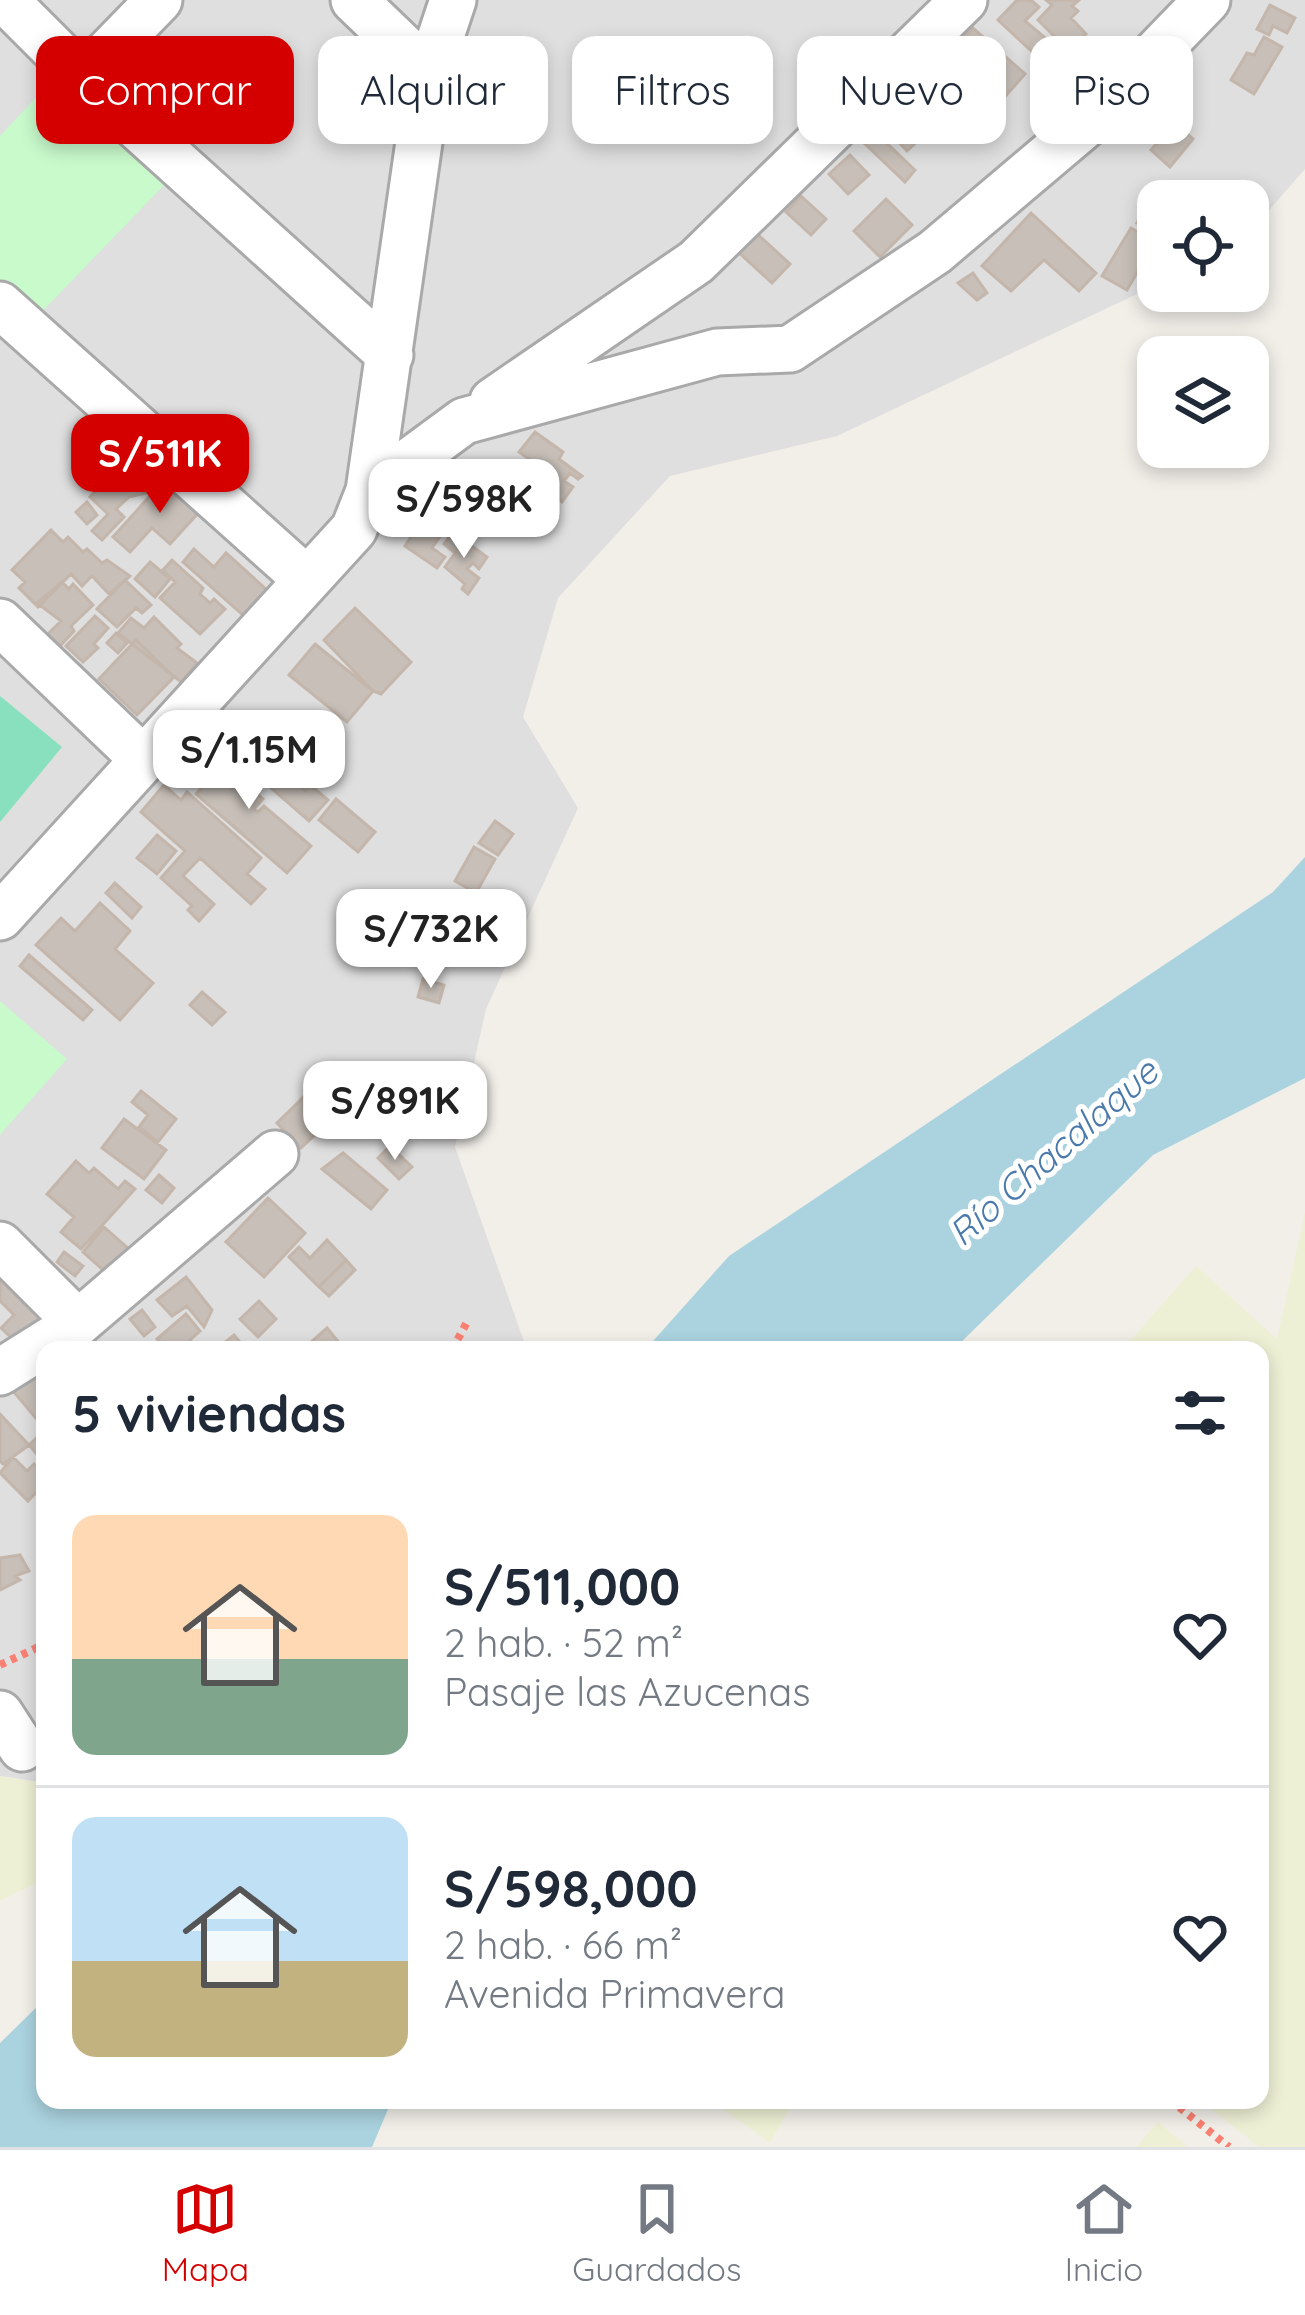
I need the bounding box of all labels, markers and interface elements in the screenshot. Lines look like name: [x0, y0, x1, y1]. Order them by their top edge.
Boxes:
chip: Comprar: [36, 36, 294, 144]
chip: Alquilar: [318, 36, 548, 144]
chip: Filtros: [572, 36, 773, 144]
chip: Nuevo: [797, 36, 1006, 144]
chip: Piso: [1030, 36, 1193, 144]
map controls: [1137, 180, 1269, 468]
button: locate: [1137, 180, 1269, 312]
button: layers: [1137, 336, 1269, 468]
pin: S/511K: [62, 414, 258, 516]
text: S/511K: [98, 428, 222, 477]
pin: S/598K: [366, 459, 562, 561]
text: S/598K: [396, 473, 532, 522]
pin: S/1.15M: [138, 710, 360, 812]
text: S/1.15M: [180, 724, 318, 773]
pin: S/732K: [333, 889, 529, 991]
text: S/732K: [363, 903, 499, 952]
water label: Río Chacalaque: [939, 1047, 1168, 1255]
pin: S/891K: [297, 1061, 493, 1163]
text: S/891K: [330, 1075, 460, 1124]
icon: filters: [1167, 1380, 1233, 1446]
text: 5 viviendas: [72, 1381, 346, 1445]
text: S/511,000: [444, 1554, 680, 1618]
icon: home: [168, 1563, 312, 1707]
icon: heart: [1167, 1602, 1233, 1668]
text: 2 hab. · 52 m²: [444, 1618, 683, 1667]
text: Pasaje las Azucenas: [444, 1667, 810, 1716]
text: S/598,000: [444, 1856, 698, 1920]
icon: home: [168, 1865, 312, 2009]
icon: heart: [1167, 1904, 1233, 1970]
text: 2 hab. · 66 m²: [444, 1920, 682, 1969]
text: Avenida Primavera: [444, 1969, 785, 2018]
tab: Mapa: [162, 2176, 249, 2289]
tab: Guardados: [572, 2176, 741, 2289]
tab: Inicio: [1065, 2176, 1143, 2289]

